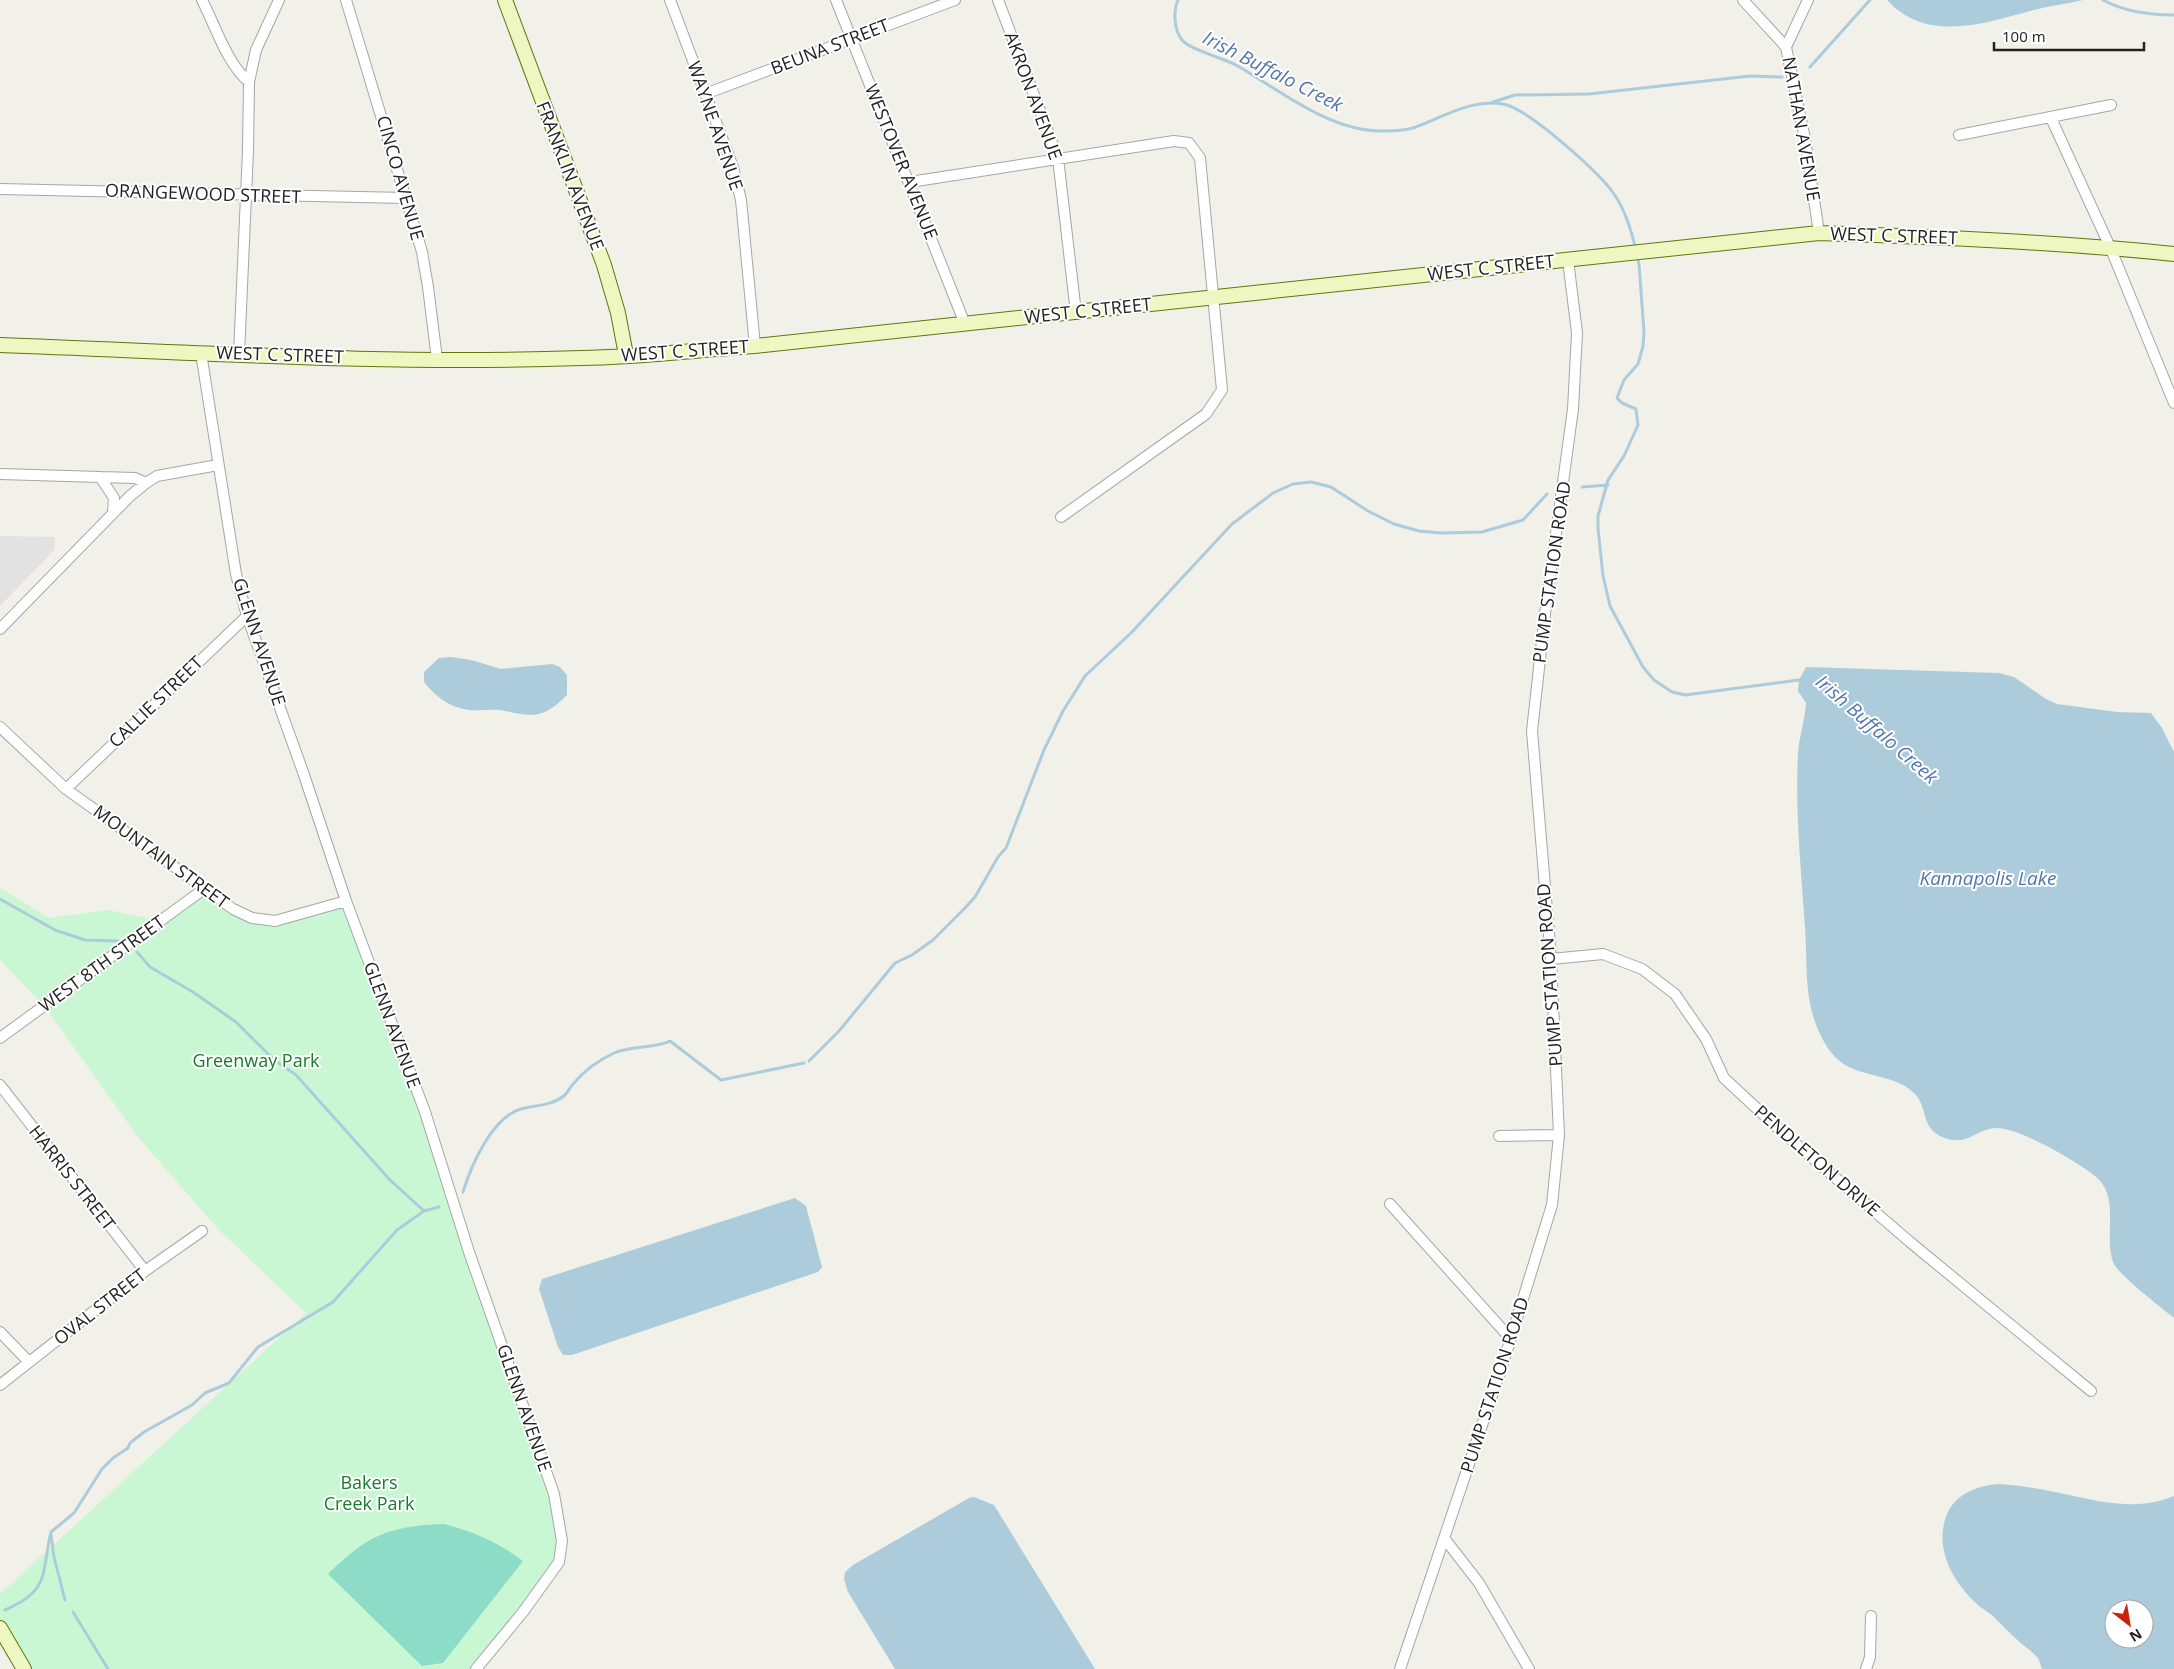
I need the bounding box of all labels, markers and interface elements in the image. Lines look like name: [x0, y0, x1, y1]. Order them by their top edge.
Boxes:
street label: BEUNA STREET: [767, 12, 892, 80]
scale bar: [1994, 20, 2144, 52]
water label: Irish Buffalo Creek: [1199, 25, 1348, 118]
text: 100 m: [2002, 26, 2046, 46]
street label: AKRON AVENUE: [1000, 28, 1068, 163]
street label: NATHAN AVENUE: [1777, 55, 1827, 203]
street label: WAYNE AVENUE: [683, 58, 749, 193]
street label: WESTOVER AVENUE: [860, 80, 944, 243]
street label: FRANKLIN AVENUE: [531, 98, 610, 254]
street label: CINCO AVENUE: [372, 113, 430, 243]
street label: ORANGEWOOD STREET: [105, 178, 302, 208]
street label: WEST C STREET: [1830, 221, 1958, 249]
street label: WEST C STREET: [1426, 248, 1556, 286]
street label: WEST C STREET: [1023, 291, 1153, 329]
street label: WEST C STREET: [620, 334, 750, 366]
street label: WEST C STREET: [216, 340, 344, 368]
street label: PUMP STATION ROAD: [1526, 479, 1576, 664]
street label: GLENN AVENUE: [228, 575, 292, 709]
street label: CALLIE STREET: [103, 650, 208, 752]
water label: Irish Buffalo Creek: [1810, 669, 1944, 790]
street label: MOUNTAIN STREET: [89, 799, 234, 914]
water label: Kannapolis Lake: [1919, 865, 2057, 891]
street label: PUMP STATION ROAD: [1531, 883, 1567, 1067]
street label: WEST 8TH STREET: [34, 909, 169, 1017]
street label: GLENN AVENUE: [359, 958, 427, 1091]
park label: Greenway Park: [193, 1048, 320, 1072]
street label: PENDLETON DRIVE: [1750, 1099, 1885, 1221]
street label: HARRIS STREET: [24, 1120, 121, 1235]
street label: OVAL STREET: [48, 1263, 151, 1350]
street label: PUMP STATION ROAD: [1454, 1294, 1534, 1476]
street label: GLENN AVENUE: [492, 1341, 558, 1474]
park label: Bakers Creek Park: [324, 1470, 415, 1515]
north arrow: [2104, 1599, 2154, 1649]
text: N: [2126, 1624, 2146, 1647]

